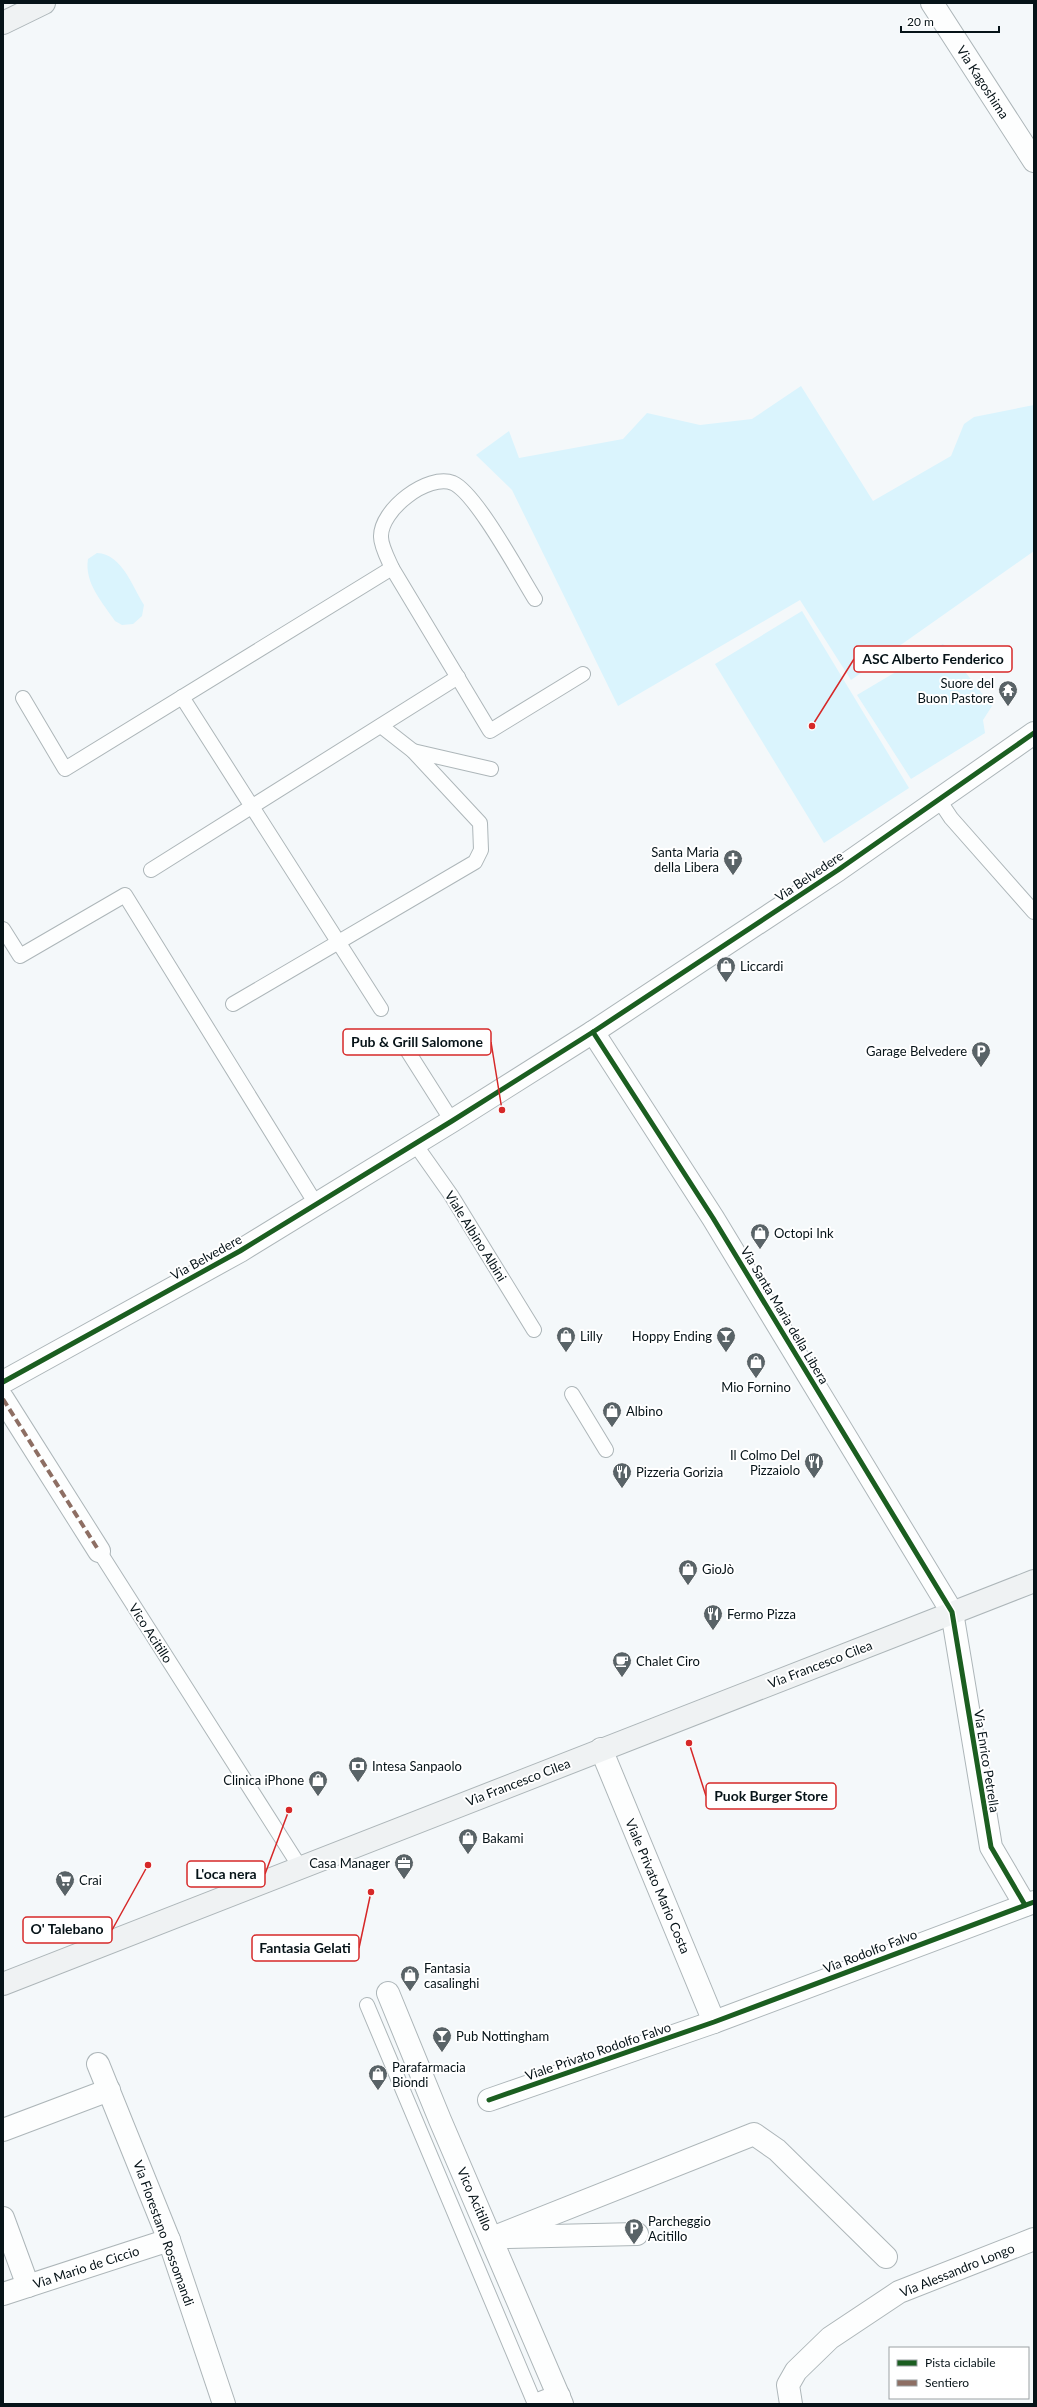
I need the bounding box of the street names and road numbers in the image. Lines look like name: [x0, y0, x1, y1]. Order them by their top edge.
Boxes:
street label: Via Kagoshima: [953, 42, 1013, 122]
street label: Via Belvedere: [772, 847, 846, 905]
street label: Viale Albino Albini: [442, 1188, 510, 1284]
street label: Via Belvedere: [168, 1231, 244, 1283]
street label: Via Santa Maria della Libera: [737, 1243, 833, 1387]
street label: Vico Acitillo: [126, 1600, 176, 1666]
street label: Via Francesco Cilea: [766, 1637, 874, 1691]
street label: Via Enrico Petrella: [971, 1708, 1003, 1814]
street label: Via Francesco Cilea: [464, 1755, 572, 1809]
street label: Viale Privato Mario Costa: [622, 1816, 694, 1956]
street label: Via Rodolfo Falvo: [821, 1926, 919, 1976]
street label: Viale Privato Rodolfo Falvo: [523, 2019, 673, 2083]
street label: Via Florestano Rossomandi: [130, 2158, 198, 2308]
street label: Vico Acitillo: [454, 2165, 496, 2233]
street label: Via Alessandro Longo: [897, 2240, 1017, 2300]
street label: Via Mario de Ciccio: [31, 2242, 141, 2292]

